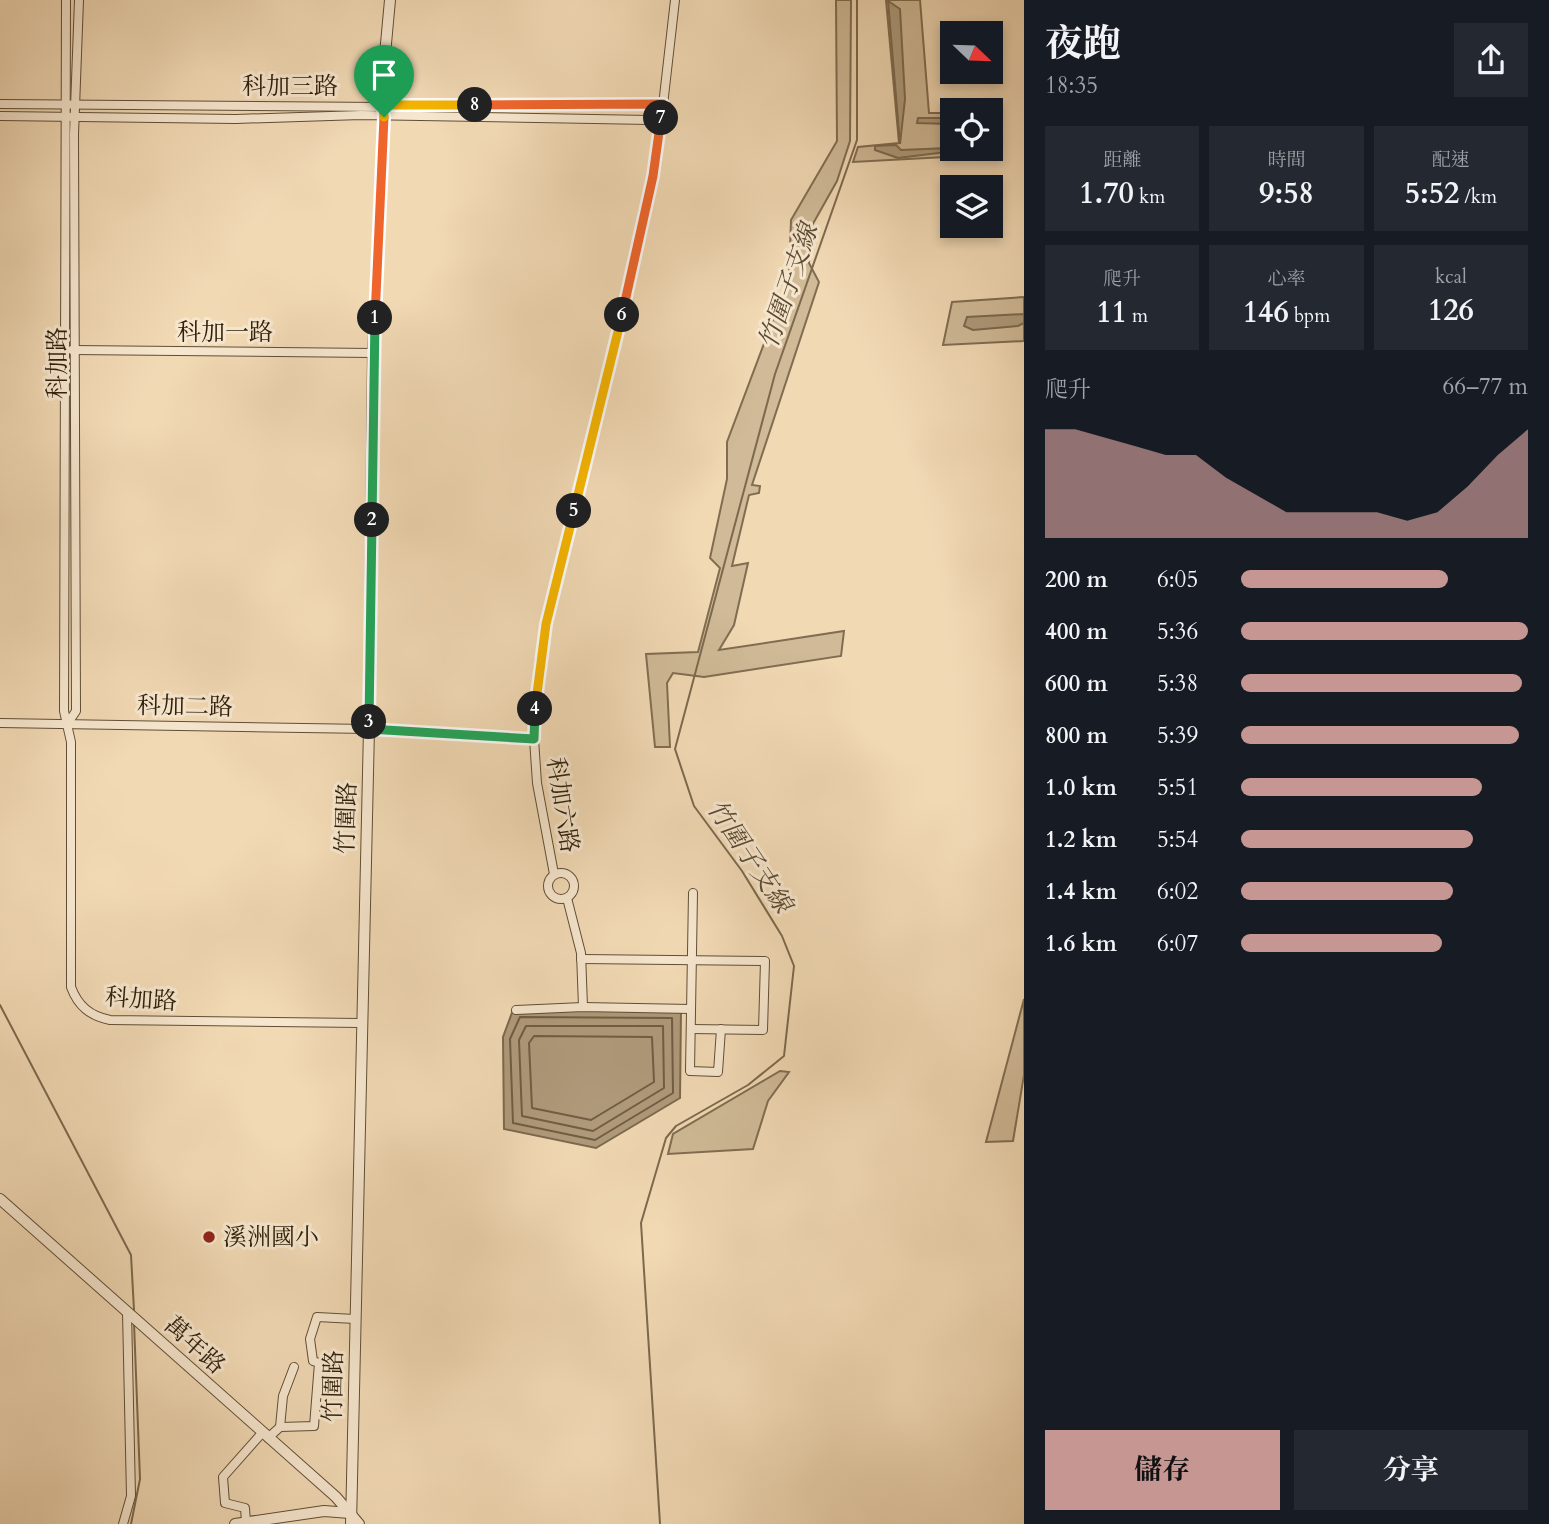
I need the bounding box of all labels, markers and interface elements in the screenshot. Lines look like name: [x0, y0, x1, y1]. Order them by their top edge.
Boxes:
text: 夜跑: [1045, 18, 1121, 70]
north arrow: [940, 21, 1003, 84]
map controls: [940, 21, 1003, 238]
button: share: [1454, 23, 1528, 97]
pin: [354, 45, 414, 117]
icon: arrive: [365, 56, 403, 94]
street label: 科加三路: [242, 70, 338, 103]
text: 18:35: [1045, 70, 1098, 101]
pin: 8: [458, 88, 492, 122]
text: 8: [470, 91, 479, 117]
button: locate: [940, 98, 1003, 161]
pin: 7: [644, 100, 678, 136]
text: 7: [656, 104, 665, 130]
text: 距離: [1103, 147, 1141, 173]
text: 時間: [1267, 147, 1306, 173]
text: 配速: [1432, 147, 1470, 173]
text: 1.70: [1079, 173, 1134, 214]
text: 9:58: [1259, 173, 1314, 214]
text: 5:52: [1405, 173, 1459, 214]
button: layers: [940, 175, 1003, 238]
text: km: [1134, 184, 1165, 210]
text: /km: [1459, 184, 1497, 210]
water label: 竹圍子支線: [751, 216, 827, 353]
text: kcal: [1435, 264, 1467, 290]
text: 爬升: [1103, 266, 1141, 292]
text: 心率: [1267, 266, 1306, 292]
text: 126: [1428, 290, 1474, 331]
text: 11: [1096, 292, 1127, 333]
text: 146: [1243, 292, 1289, 333]
pin: 6: [604, 298, 640, 332]
pin: 1: [358, 300, 392, 336]
text: 6: [617, 301, 626, 327]
text: m: [1127, 303, 1148, 329]
text: bpm: [1289, 303, 1330, 329]
text: 1: [370, 304, 379, 330]
street label: 科加一路: [177, 316, 273, 349]
street label: 科加路: [41, 327, 74, 399]
text: 66–77 m: [1443, 371, 1528, 402]
text: 爬升: [1045, 374, 1091, 405]
pin: 5: [556, 494, 592, 528]
text: 5: [569, 497, 578, 523]
pin: 2: [354, 503, 390, 538]
text: 2: [367, 506, 376, 532]
text: 200 m: [1045, 564, 1108, 595]
text: 6:05: [1157, 564, 1198, 595]
text: 400 m: [1045, 616, 1108, 647]
text: 5:36: [1157, 616, 1198, 647]
text: 600 m: [1045, 668, 1108, 699]
text: 5:38: [1157, 668, 1198, 699]
street label: 科加二路: [137, 689, 233, 724]
pin: 4: [518, 692, 552, 726]
text: 4: [530, 695, 539, 721]
pin: 3: [352, 704, 386, 740]
text: 3: [364, 708, 373, 734]
text: 800 m: [1045, 720, 1108, 751]
text: 5:39: [1157, 720, 1198, 751]
street label: 科加六路: [539, 755, 586, 855]
text: 1.0 km: [1045, 772, 1117, 803]
text: 5:51: [1157, 772, 1198, 803]
street label: 竹圍路: [329, 781, 364, 855]
water label: 竹圍子支線: [699, 793, 802, 922]
text: 1.2 km: [1045, 824, 1117, 855]
text: 5:54: [1157, 824, 1198, 855]
text: 1.4 km: [1045, 876, 1117, 907]
text: 6:02: [1157, 876, 1198, 907]
text: 1.6 km: [1045, 928, 1117, 959]
text: 6:07: [1157, 928, 1198, 959]
street label: 科加路: [104, 981, 178, 1018]
place label: 溪洲國小: [223, 1221, 319, 1254]
marker: 溪洲國小: [201, 1229, 217, 1245]
street label: 萬年路: [157, 1309, 232, 1382]
street label: 竹圍路: [316, 1350, 351, 1422]
button: 儲存: [1045, 1430, 1280, 1510]
button: 分享: [1294, 1430, 1528, 1510]

